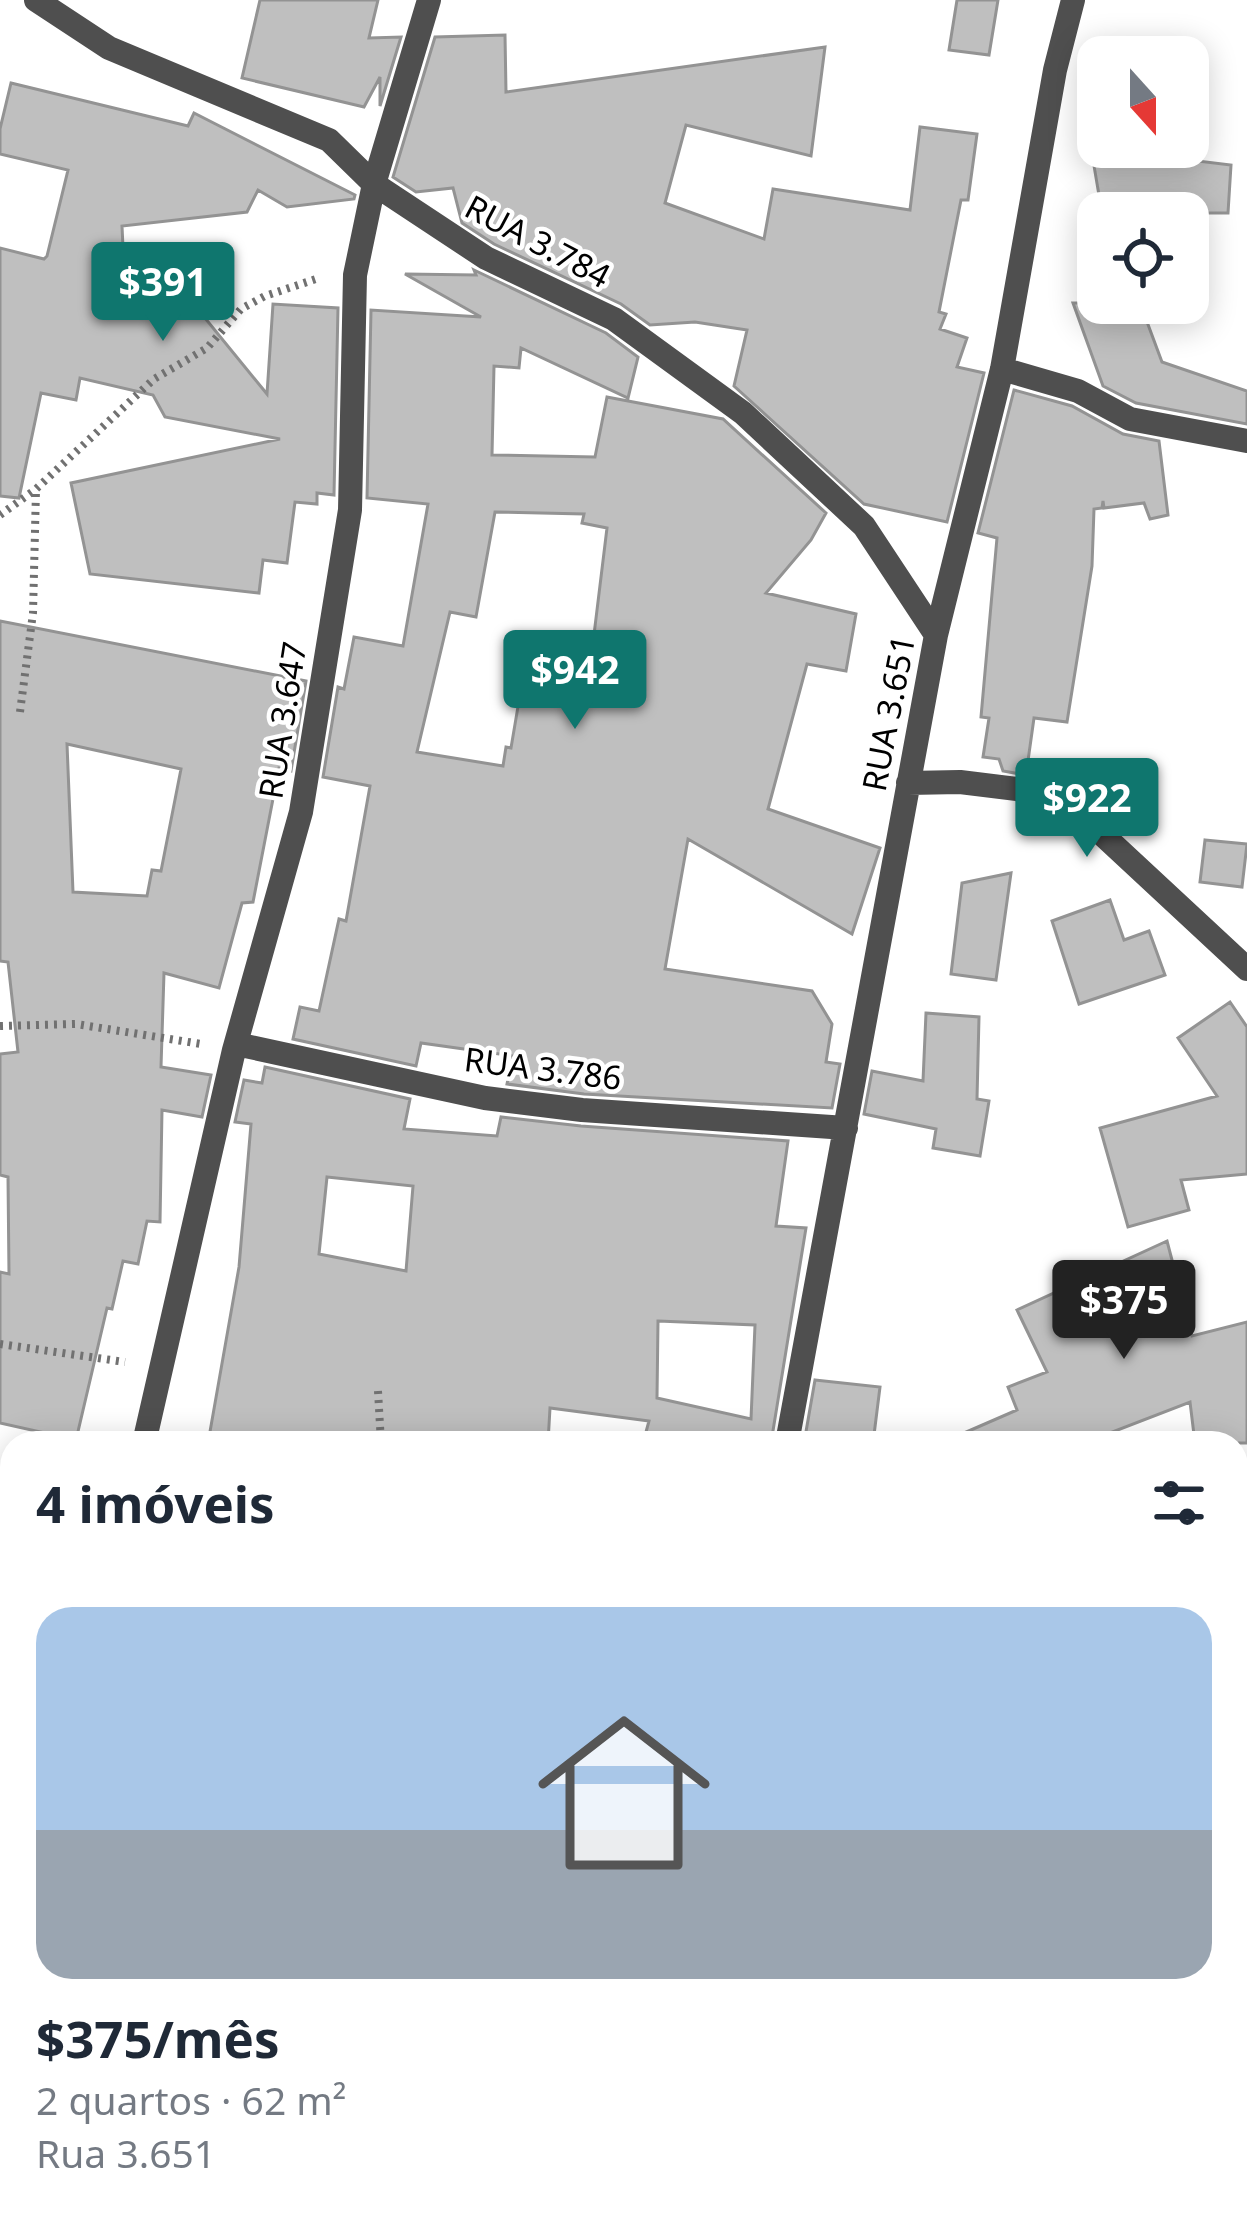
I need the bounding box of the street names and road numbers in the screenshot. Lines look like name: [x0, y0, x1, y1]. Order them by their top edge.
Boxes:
street label: RUA 3.784: [458, 184, 619, 298]
street label: RUA 3.651: [851, 631, 925, 795]
street label: RUA 3.647: [247, 638, 317, 802]
street label: RUA 3.786: [462, 1036, 624, 1100]

